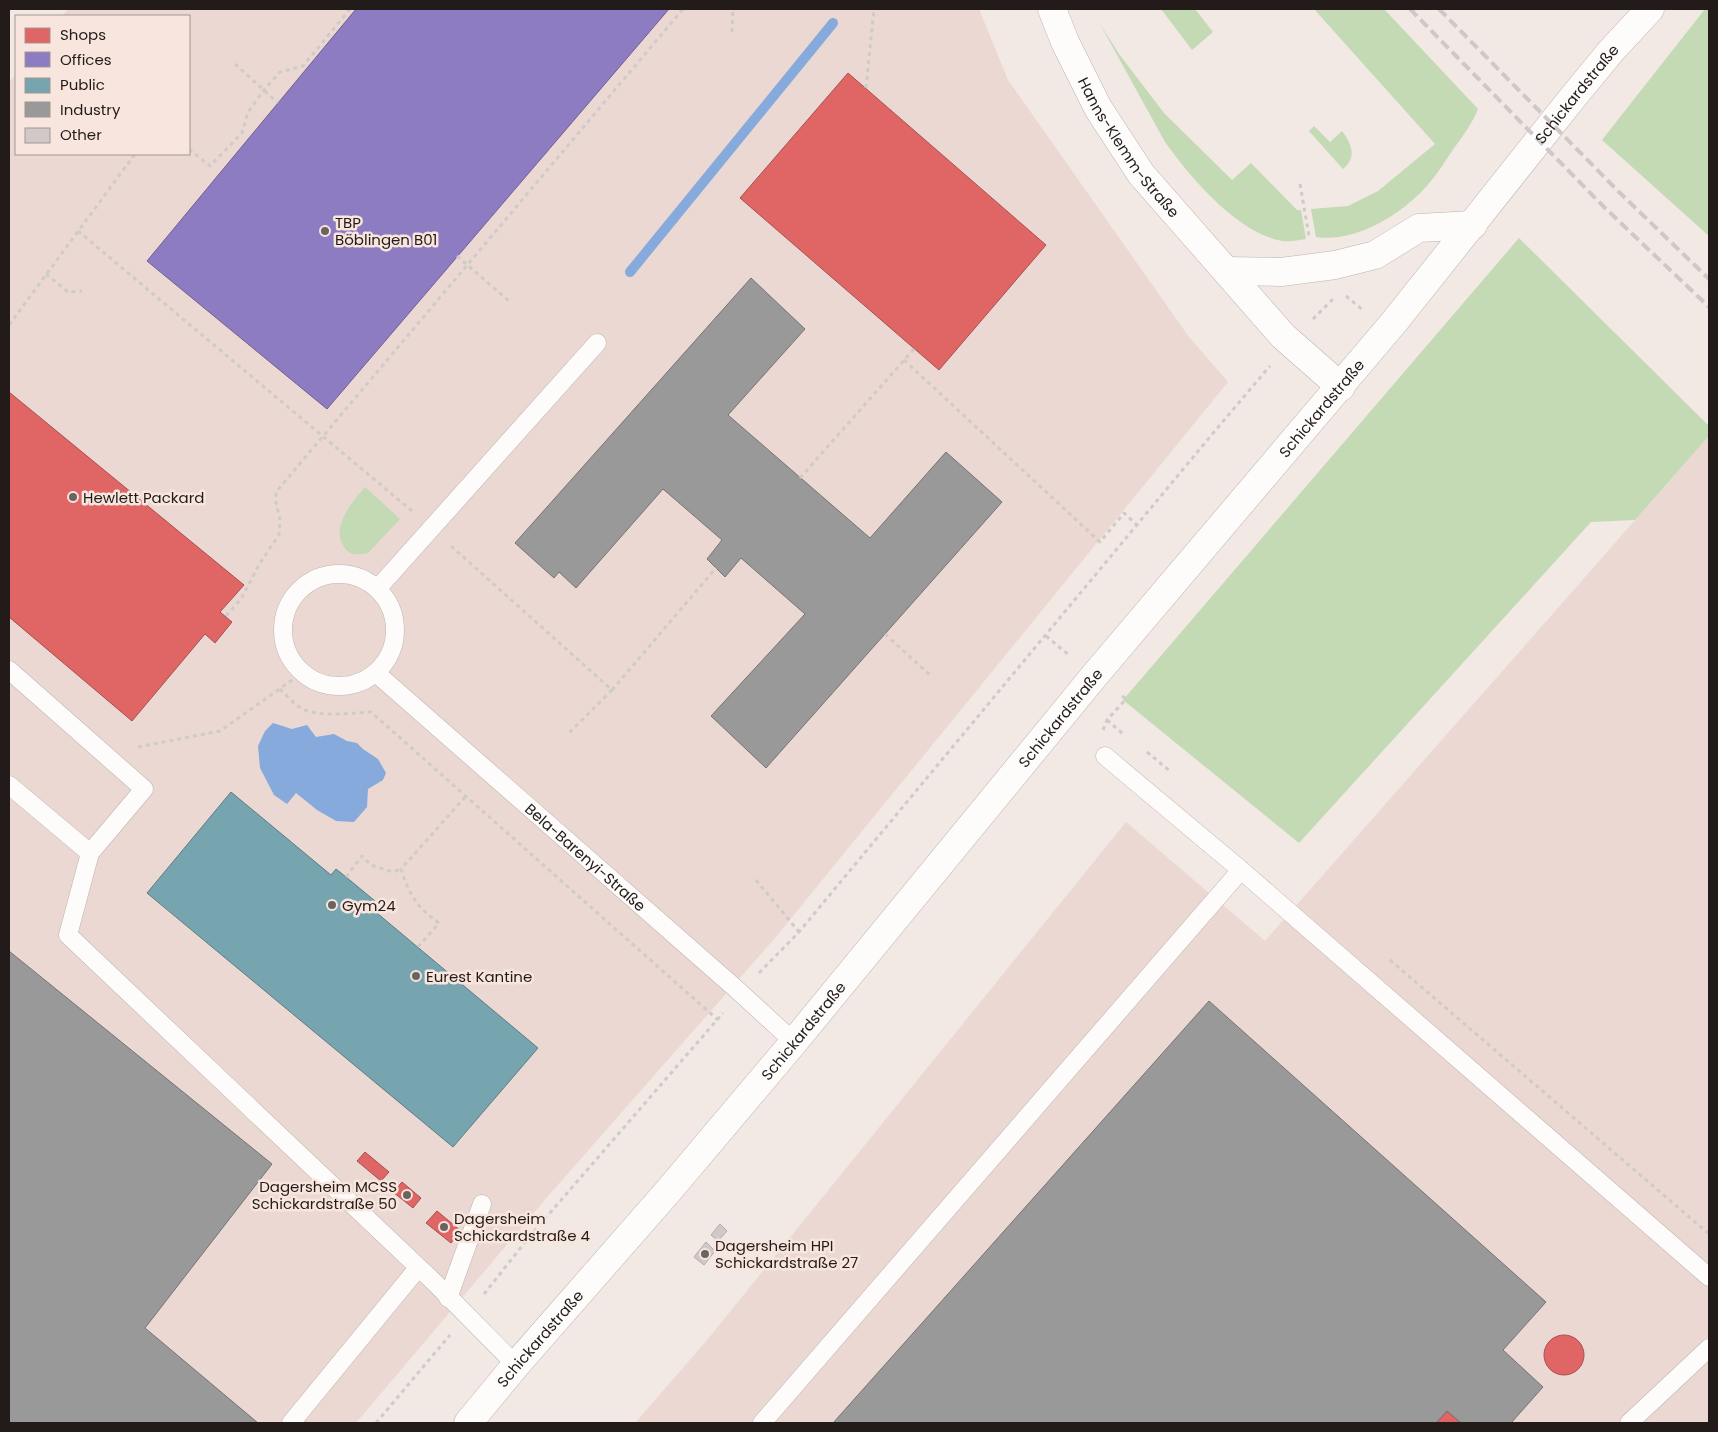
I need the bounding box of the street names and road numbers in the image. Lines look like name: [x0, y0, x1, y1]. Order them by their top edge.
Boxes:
street label: Schickardstraße: [1530, 39, 1623, 148]
street label: Hanns-Klemm-Straße: [1074, 73, 1185, 222]
street label: Schickardstraße: [1274, 355, 1369, 462]
street label: Schickardstraße: [1013, 664, 1107, 772]
street label: Bela-Barenyi-Straße: [521, 798, 651, 916]
street label: Schickardstraße: [756, 977, 850, 1085]
street label: Schickardstraße: [492, 1285, 588, 1391]

